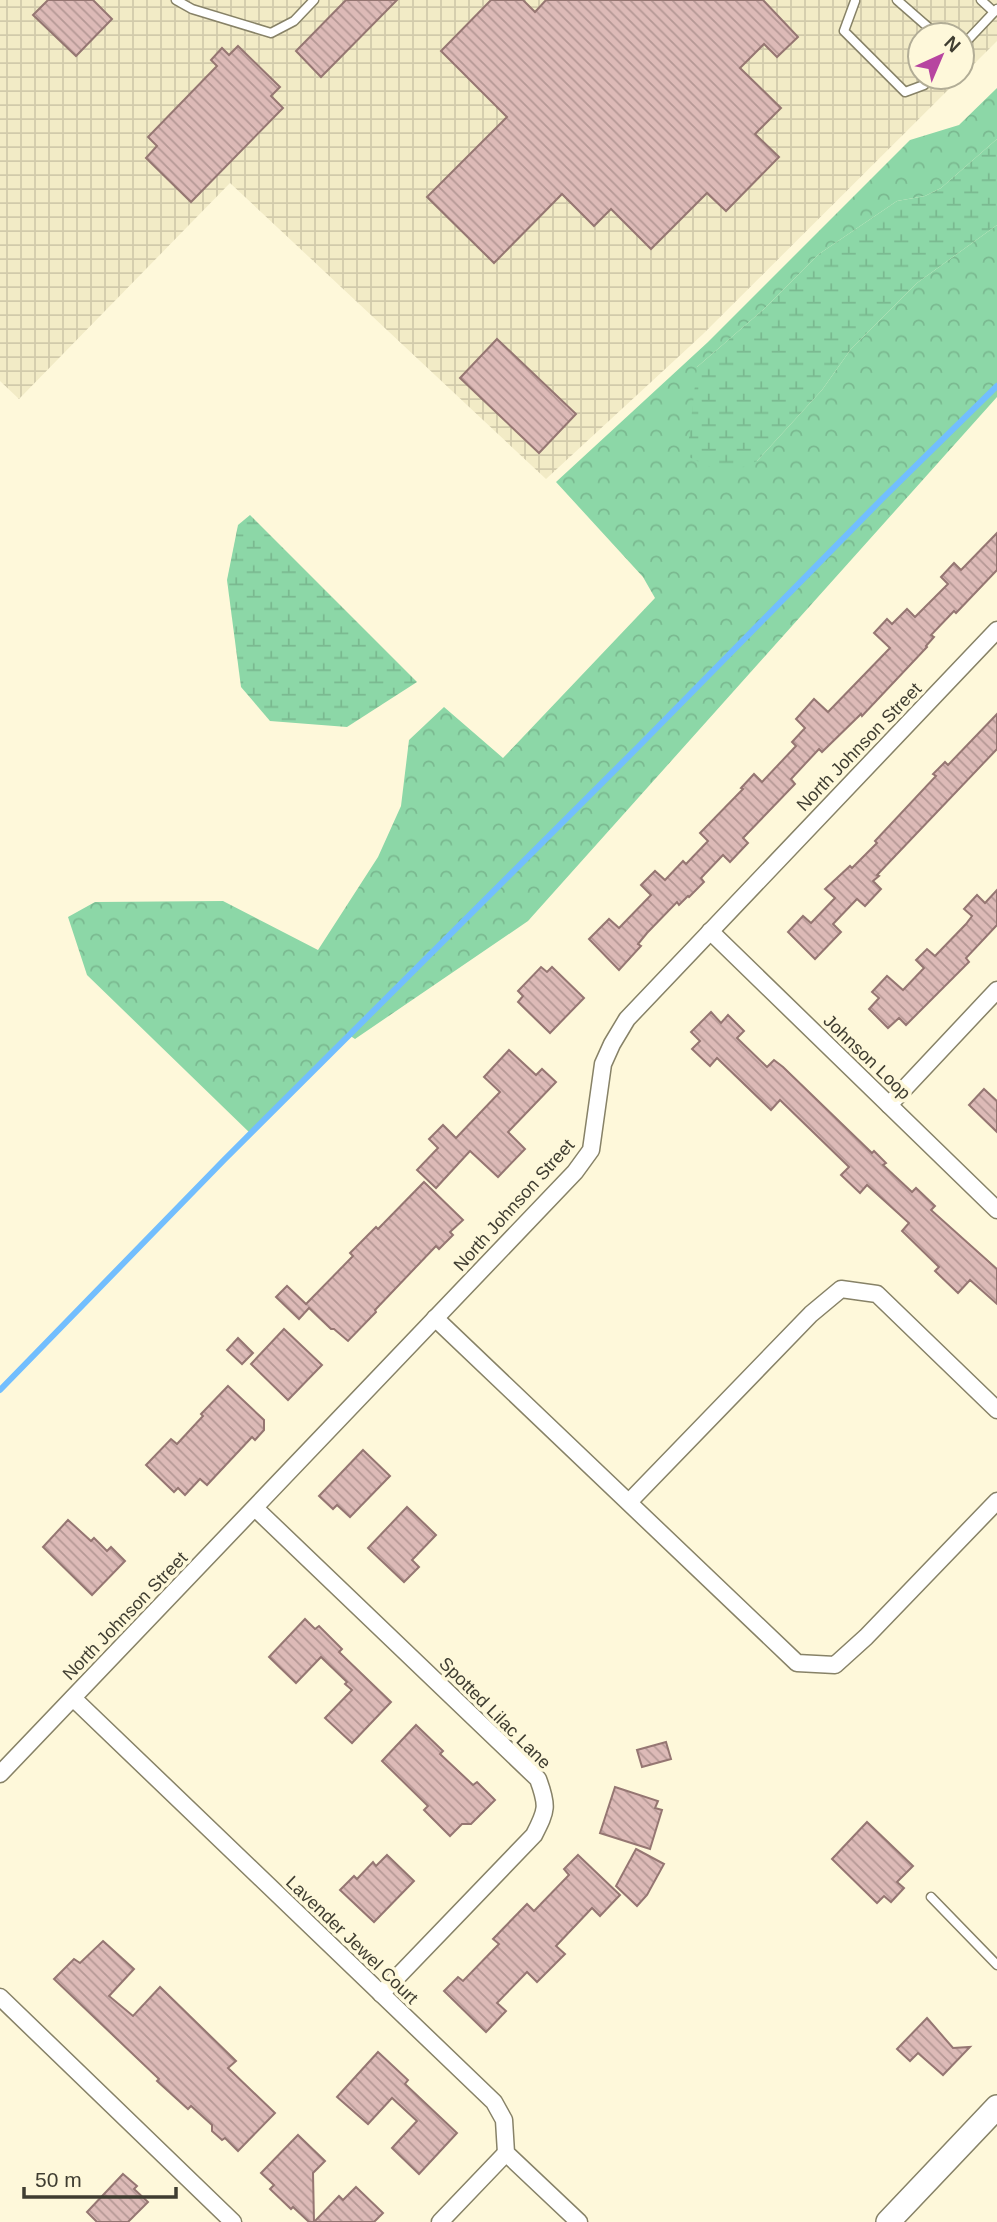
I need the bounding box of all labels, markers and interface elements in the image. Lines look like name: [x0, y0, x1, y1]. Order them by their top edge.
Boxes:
north arrow: [906, 21, 976, 91]
text: N: [940, 32, 965, 56]
street label: North Johnson Street: [793, 679, 925, 815]
street label: Johnson Loop: [819, 1011, 915, 1103]
street label: North Johnson Street: [450, 1135, 578, 1275]
street label: North Johnson Street: [59, 1548, 191, 1684]
street label: Spotted Lilac Lane: [435, 1653, 555, 1773]
street label: Lavender Jewel Court: [282, 1872, 422, 2008]
scale bar: [24, 2156, 177, 2200]
text: 50 m: [35, 2168, 82, 2191]

